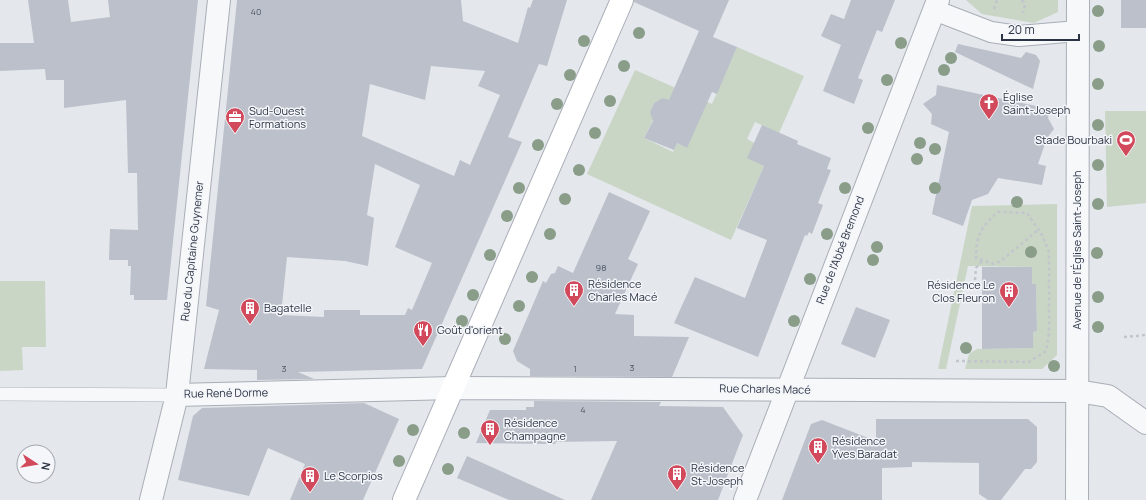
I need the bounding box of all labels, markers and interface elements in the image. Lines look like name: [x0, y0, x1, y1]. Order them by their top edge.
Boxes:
house number: 40: [251, 5, 261, 18]
scale bar: [1002, 16, 1079, 42]
text: 20 m: [1008, 21, 1035, 38]
place label: Église Saint-Joseph: [1003, 89, 1070, 117]
church icon: Église Saint-Joseph: [978, 92, 1000, 120]
place label: Sud-Ouest Formations: [249, 103, 306, 131]
office icon: Sud-Ouest Formations: [224, 106, 246, 134]
sports icon: Stade Bourbaki: [1115, 129, 1137, 157]
place label: Stade Bourbaki: [1035, 132, 1112, 147]
street label: Avenue de l'Église Saint-Joseph: [1069, 170, 1084, 330]
street label: Rue du Capitaine Guynemer: [177, 180, 206, 322]
street label: Rue de l'Abbé Bremond: [812, 194, 867, 306]
house number: 98: [596, 261, 606, 274]
place label: Résidence Charles Macé: [588, 276, 658, 304]
place label: Résidence Le Clos Fleuron: [927, 277, 996, 305]
building icon: Résidence Charles Macé: [563, 279, 585, 307]
building icon: Résidence Le Clos Fleuron: [998, 280, 1020, 308]
building icon: Bagatelle: [239, 297, 261, 325]
place label: Bagatelle: [264, 300, 312, 315]
restaurant icon: Goût d'orient: [412, 319, 434, 347]
place label: Goût d'orient: [437, 322, 503, 337]
house number: 3: [630, 361, 635, 374]
house number: 3: [282, 362, 287, 375]
house number: 1: [573, 362, 577, 375]
street label: Rue Charles Macé: [719, 380, 811, 397]
street label: Rue René Dorme: [184, 384, 269, 401]
house number: 4: [580, 403, 586, 416]
place label: Résidence Champagne: [504, 415, 566, 443]
building icon: Résidence Champagne: [479, 418, 501, 446]
place label: Résidence Yves Baradat: [832, 433, 897, 461]
building icon: Résidence Yves Baradat: [807, 436, 829, 464]
north arrow: [16, 444, 56, 484]
place label: Résidence St-Joseph: [691, 460, 745, 488]
text: N: [38, 461, 54, 472]
building icon: Résidence St-Joseph: [666, 463, 688, 491]
building icon: Le Scorpios: [299, 465, 321, 493]
place label: Le Scorpios: [324, 468, 383, 483]

